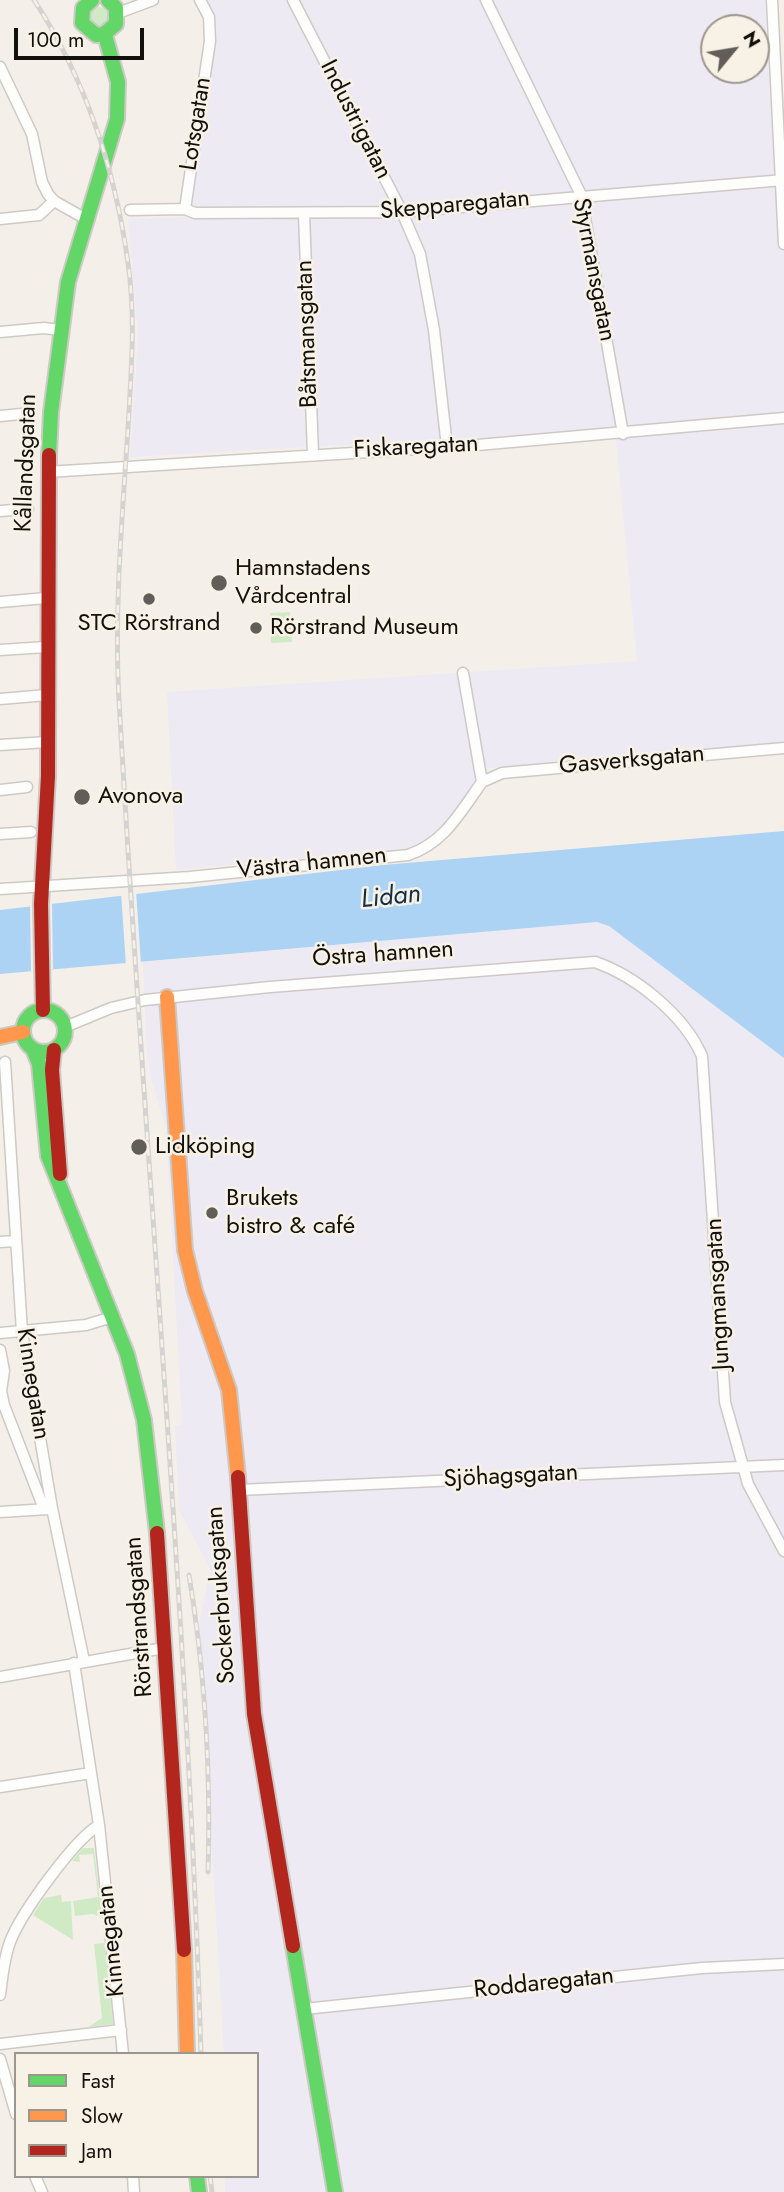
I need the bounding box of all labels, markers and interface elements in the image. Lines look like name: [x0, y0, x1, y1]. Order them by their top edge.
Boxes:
scale bar: [18, 14, 147, 58]
north arrow: [700, 14, 770, 84]
text: 100 m: [27, 25, 84, 55]
text: N: [736, 26, 767, 53]
street label: Industrigatan: [313, 56, 397, 184]
street label: Lotsgatan: [175, 75, 219, 173]
street label: Skepparegatan: [379, 185, 531, 227]
street label: Styrmansgatan: [565, 196, 621, 344]
street label: Båtsmansgatan: [291, 259, 325, 409]
street label: Kållandsgatan: [10, 393, 44, 533]
street label: Fiskaregatan: [353, 430, 479, 466]
place label: Hamnstadens Vårdcentral: [235, 555, 370, 611]
marker: Hamnstadens Vårdcentral: [209, 573, 229, 593]
marker: STC Rörstrand: [141, 591, 157, 607]
place label: STC Rörstrand: [77, 610, 221, 638]
place label: Rörstrand Museum: [270, 614, 459, 642]
marker: Rörstrand Museum: [248, 620, 264, 636]
street label: Gasverksgatan: [558, 740, 706, 782]
place label: Avonova: [98, 783, 183, 811]
marker: Avonova: [72, 787, 92, 807]
street label: Västra hamnen: [236, 842, 388, 886]
water label: Lidan: [360, 879, 422, 917]
street label: Östra hamnen: [311, 936, 455, 974]
place label: Lidköping: [155, 1133, 255, 1161]
marker: Lidköping: [129, 1137, 149, 1157]
place label: Brukets bistro & café: [226, 1185, 355, 1241]
marker: Brukets bistro & café: [204, 1205, 220, 1221]
street label: Jungmansgatan: [701, 1217, 737, 1371]
street label: Kinnegatan: [9, 1326, 55, 1442]
street label: Sjöhagsgatan: [443, 1459, 579, 1495]
street label: Sockerbruksgatan: [201, 1505, 243, 1685]
street label: Rörstrandsgatan: [120, 1536, 160, 1698]
street label: Kinnegatan: [92, 1884, 132, 1998]
street label: Roddaregatan: [472, 1962, 616, 2006]
legend: [14, 2052, 259, 2178]
text: Fast: [81, 2066, 114, 2096]
text: Slow: [81, 2101, 123, 2131]
text: Jam: [81, 2136, 113, 2166]

